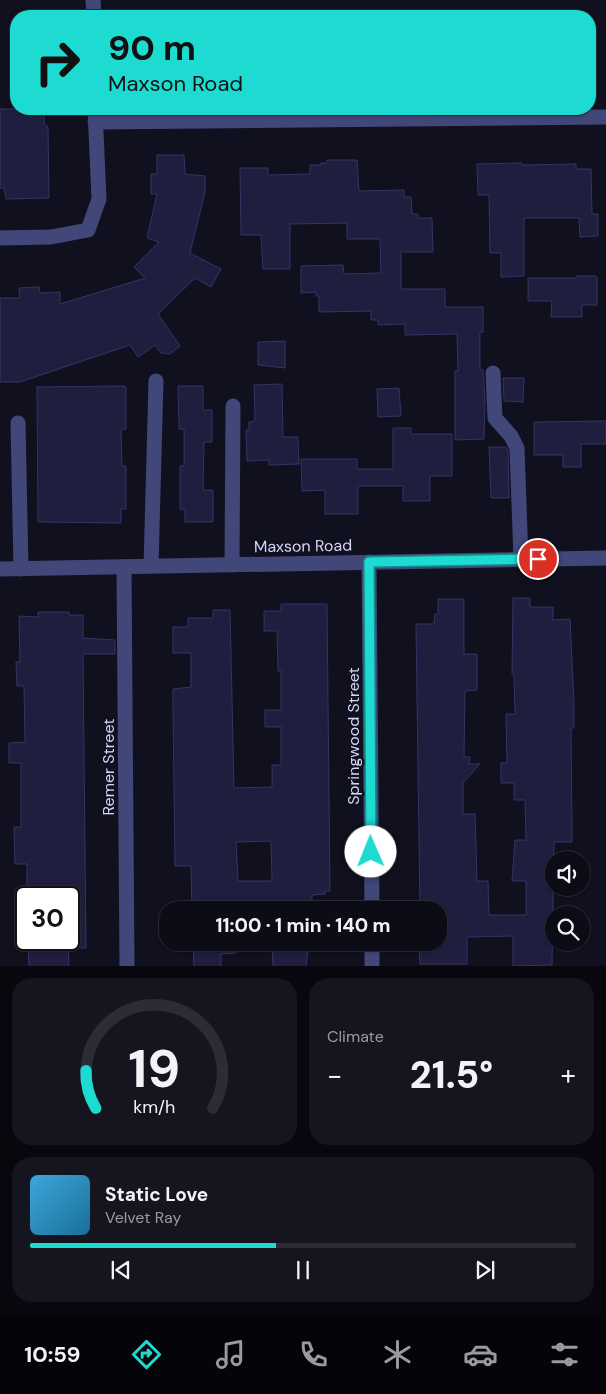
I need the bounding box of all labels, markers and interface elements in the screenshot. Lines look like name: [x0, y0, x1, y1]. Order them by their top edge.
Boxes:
text: 90 m: [108, 25, 196, 71]
icon: right: [25, 30, 90, 95]
text: Maxson Road: [108, 69, 243, 98]
street label: Maxson Road: [254, 535, 352, 557]
pin: [517, 538, 559, 580]
icon: arrive: [524, 545, 552, 573]
street label: Springwood Street: [343, 667, 364, 805]
street label: Remer Street: [98, 719, 119, 815]
position arrow: [344, 825, 396, 877]
map controls: [545, 851, 590, 951]
button: sound: [545, 851, 590, 896]
speed limit sign: 30: [15, 886, 80, 951]
button: search: [545, 906, 590, 951]
text: 11:00 · 1 min · 140 m: [216, 913, 390, 938]
text: Climate: [327, 1026, 384, 1047]
text: 19: [129, 1035, 180, 1103]
text: 21.5°: [410, 1050, 493, 1100]
text: −: [327, 1057, 342, 1094]
text: +: [561, 1057, 576, 1094]
text: km/h: [133, 1095, 176, 1119]
text: Static Love: [105, 1182, 208, 1207]
text: Velvet Ray: [105, 1207, 181, 1228]
icon: previous: [107, 1256, 135, 1284]
icon: pause: [289, 1256, 317, 1284]
icon: next: [471, 1256, 499, 1284]
icon: directions: [129, 1337, 164, 1372]
icon: music: [213, 1337, 248, 1372]
icon: phone: [296, 1337, 331, 1372]
icon: climate: [380, 1337, 415, 1372]
icon: car: [463, 1337, 498, 1372]
icon: filters: [547, 1337, 582, 1372]
text: 10:59: [24, 1340, 80, 1369]

